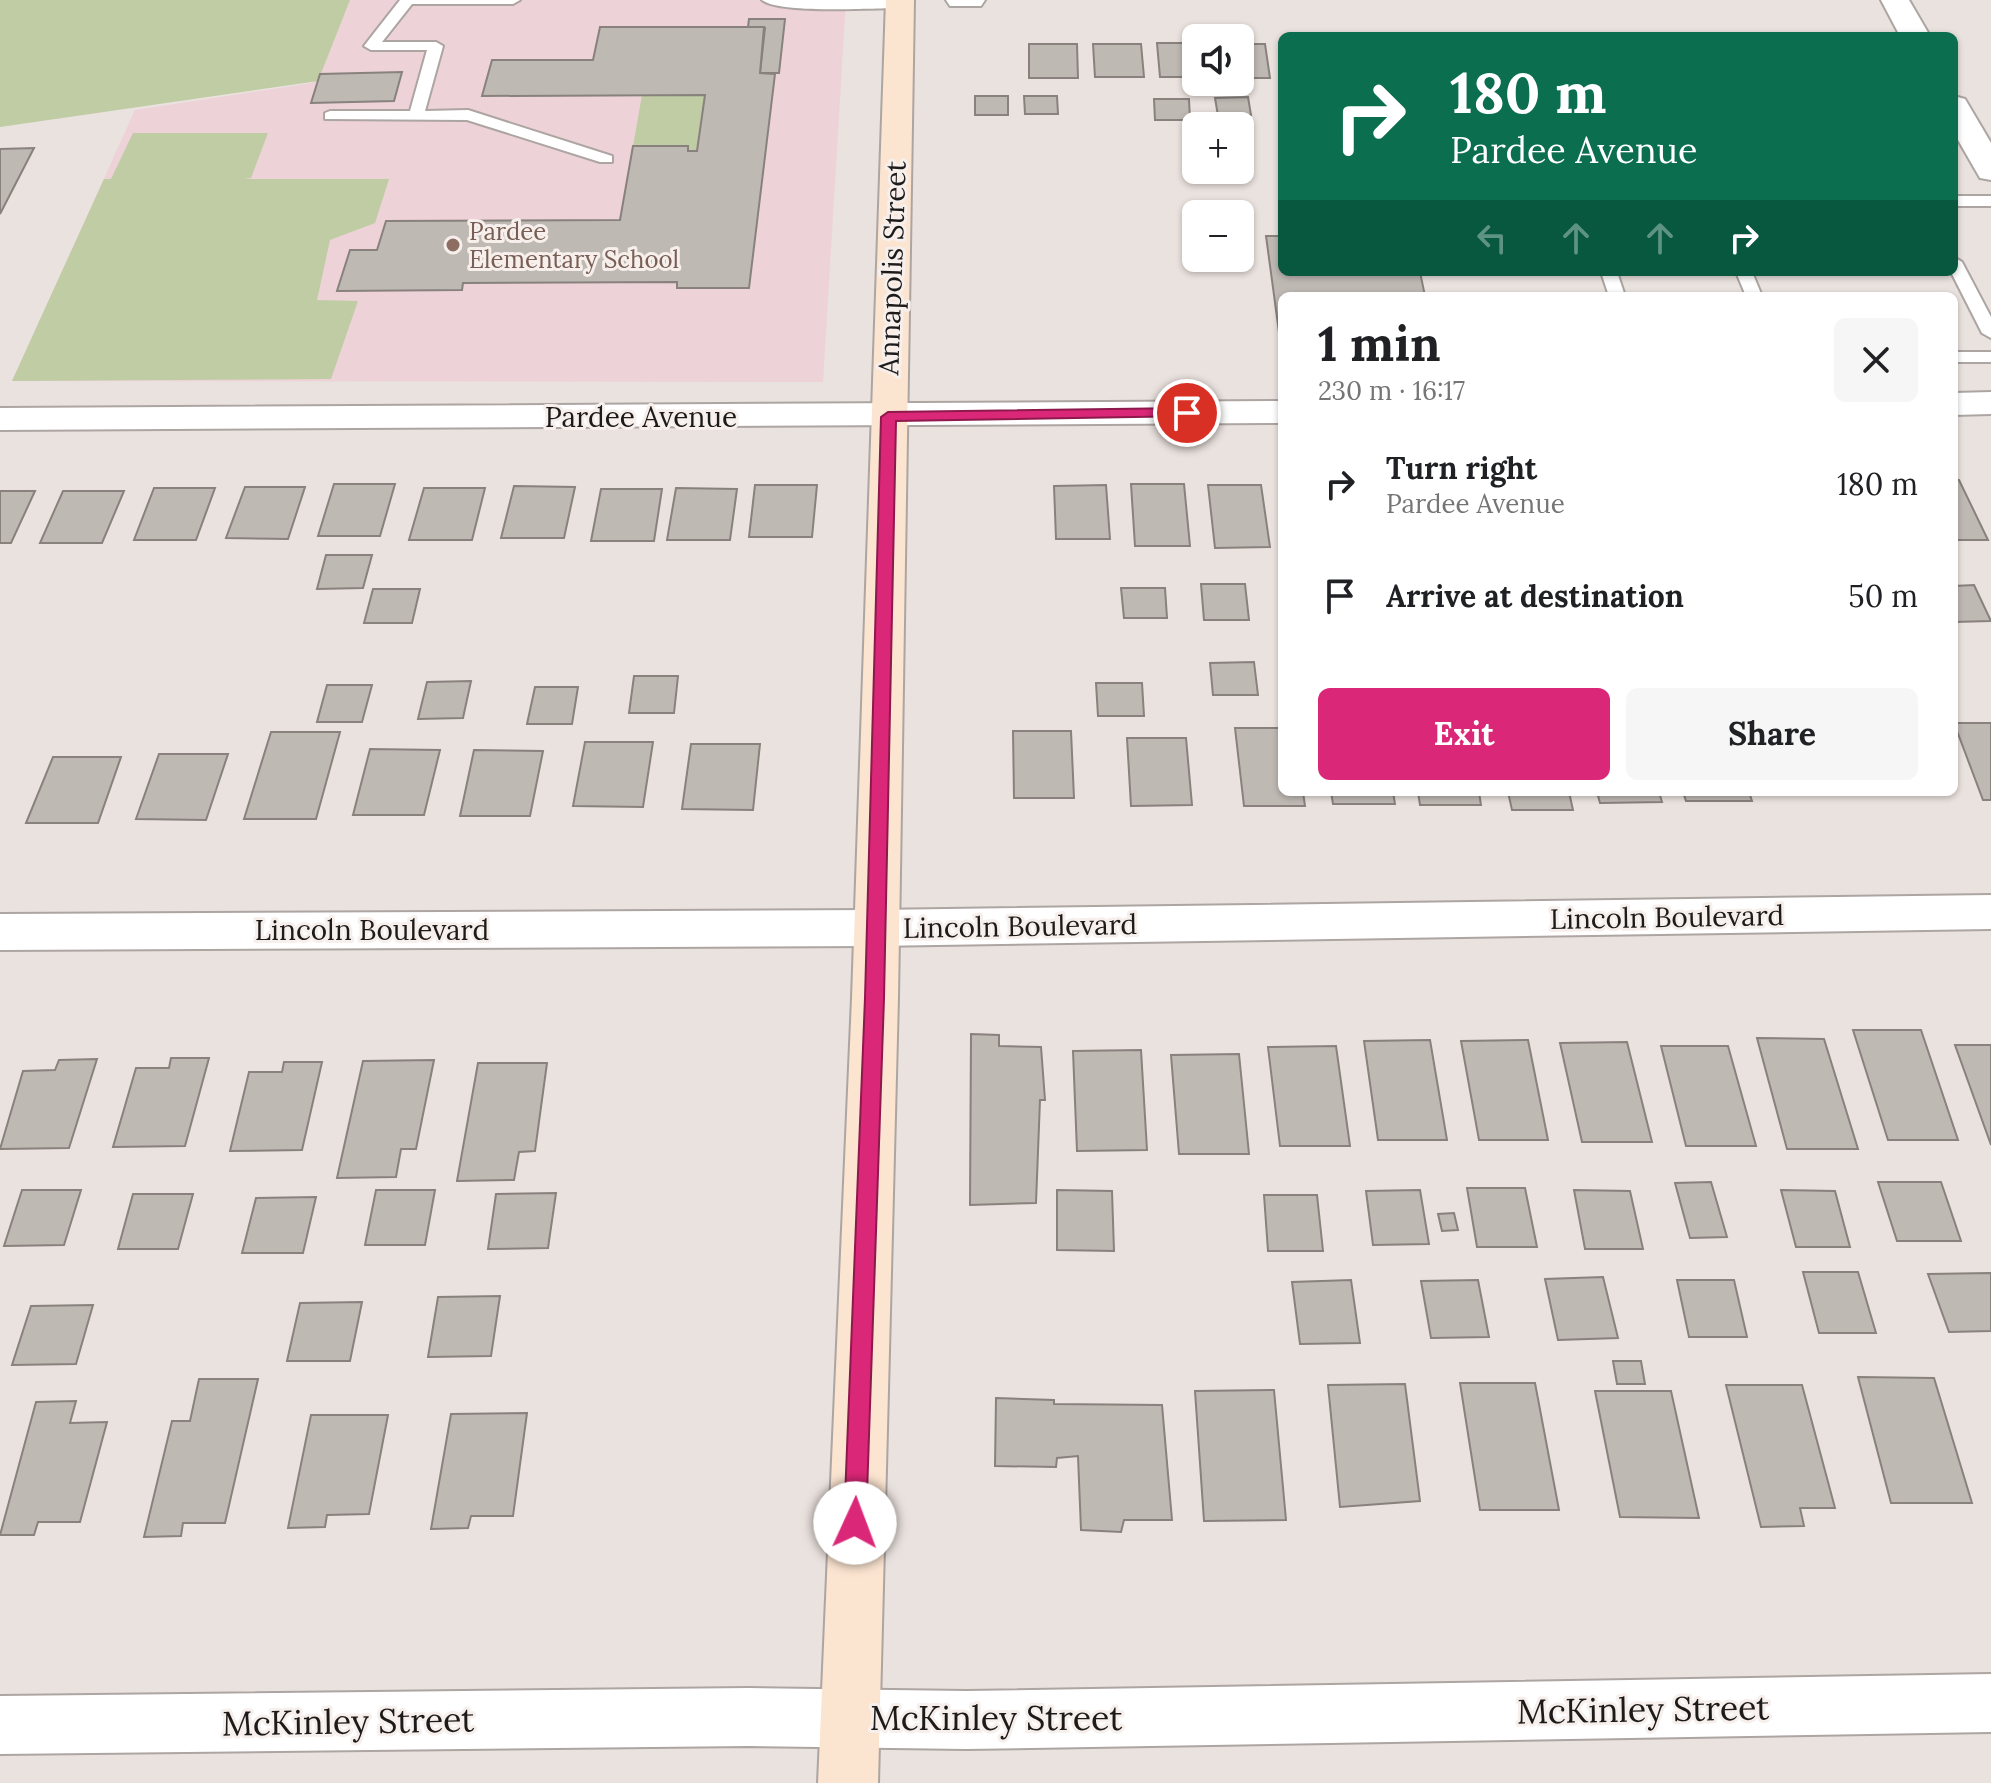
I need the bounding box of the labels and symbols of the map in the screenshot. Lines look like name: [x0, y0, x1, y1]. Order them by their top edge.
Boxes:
street label: Annapolis Street: [870, 160, 914, 377]
place label: Pardee Elementary School: [469, 216, 679, 275]
marker: Pardee Elementary School: [444, 236, 462, 254]
pin: [1153, 379, 1221, 447]
street label: Pardee Avenue: [545, 399, 737, 435]
street label: Lincoln Boulevard: [1550, 897, 1784, 937]
street label: Lincoln Boulevard: [903, 906, 1137, 946]
street label: Lincoln Boulevard: [255, 912, 489, 948]
position arrow: [813, 1481, 897, 1565]
street label: McKinley Street: [1516, 1685, 1771, 1734]
street label: McKinley Street: [870, 1696, 1123, 1740]
street label: McKinley Street: [221, 1697, 476, 1746]

